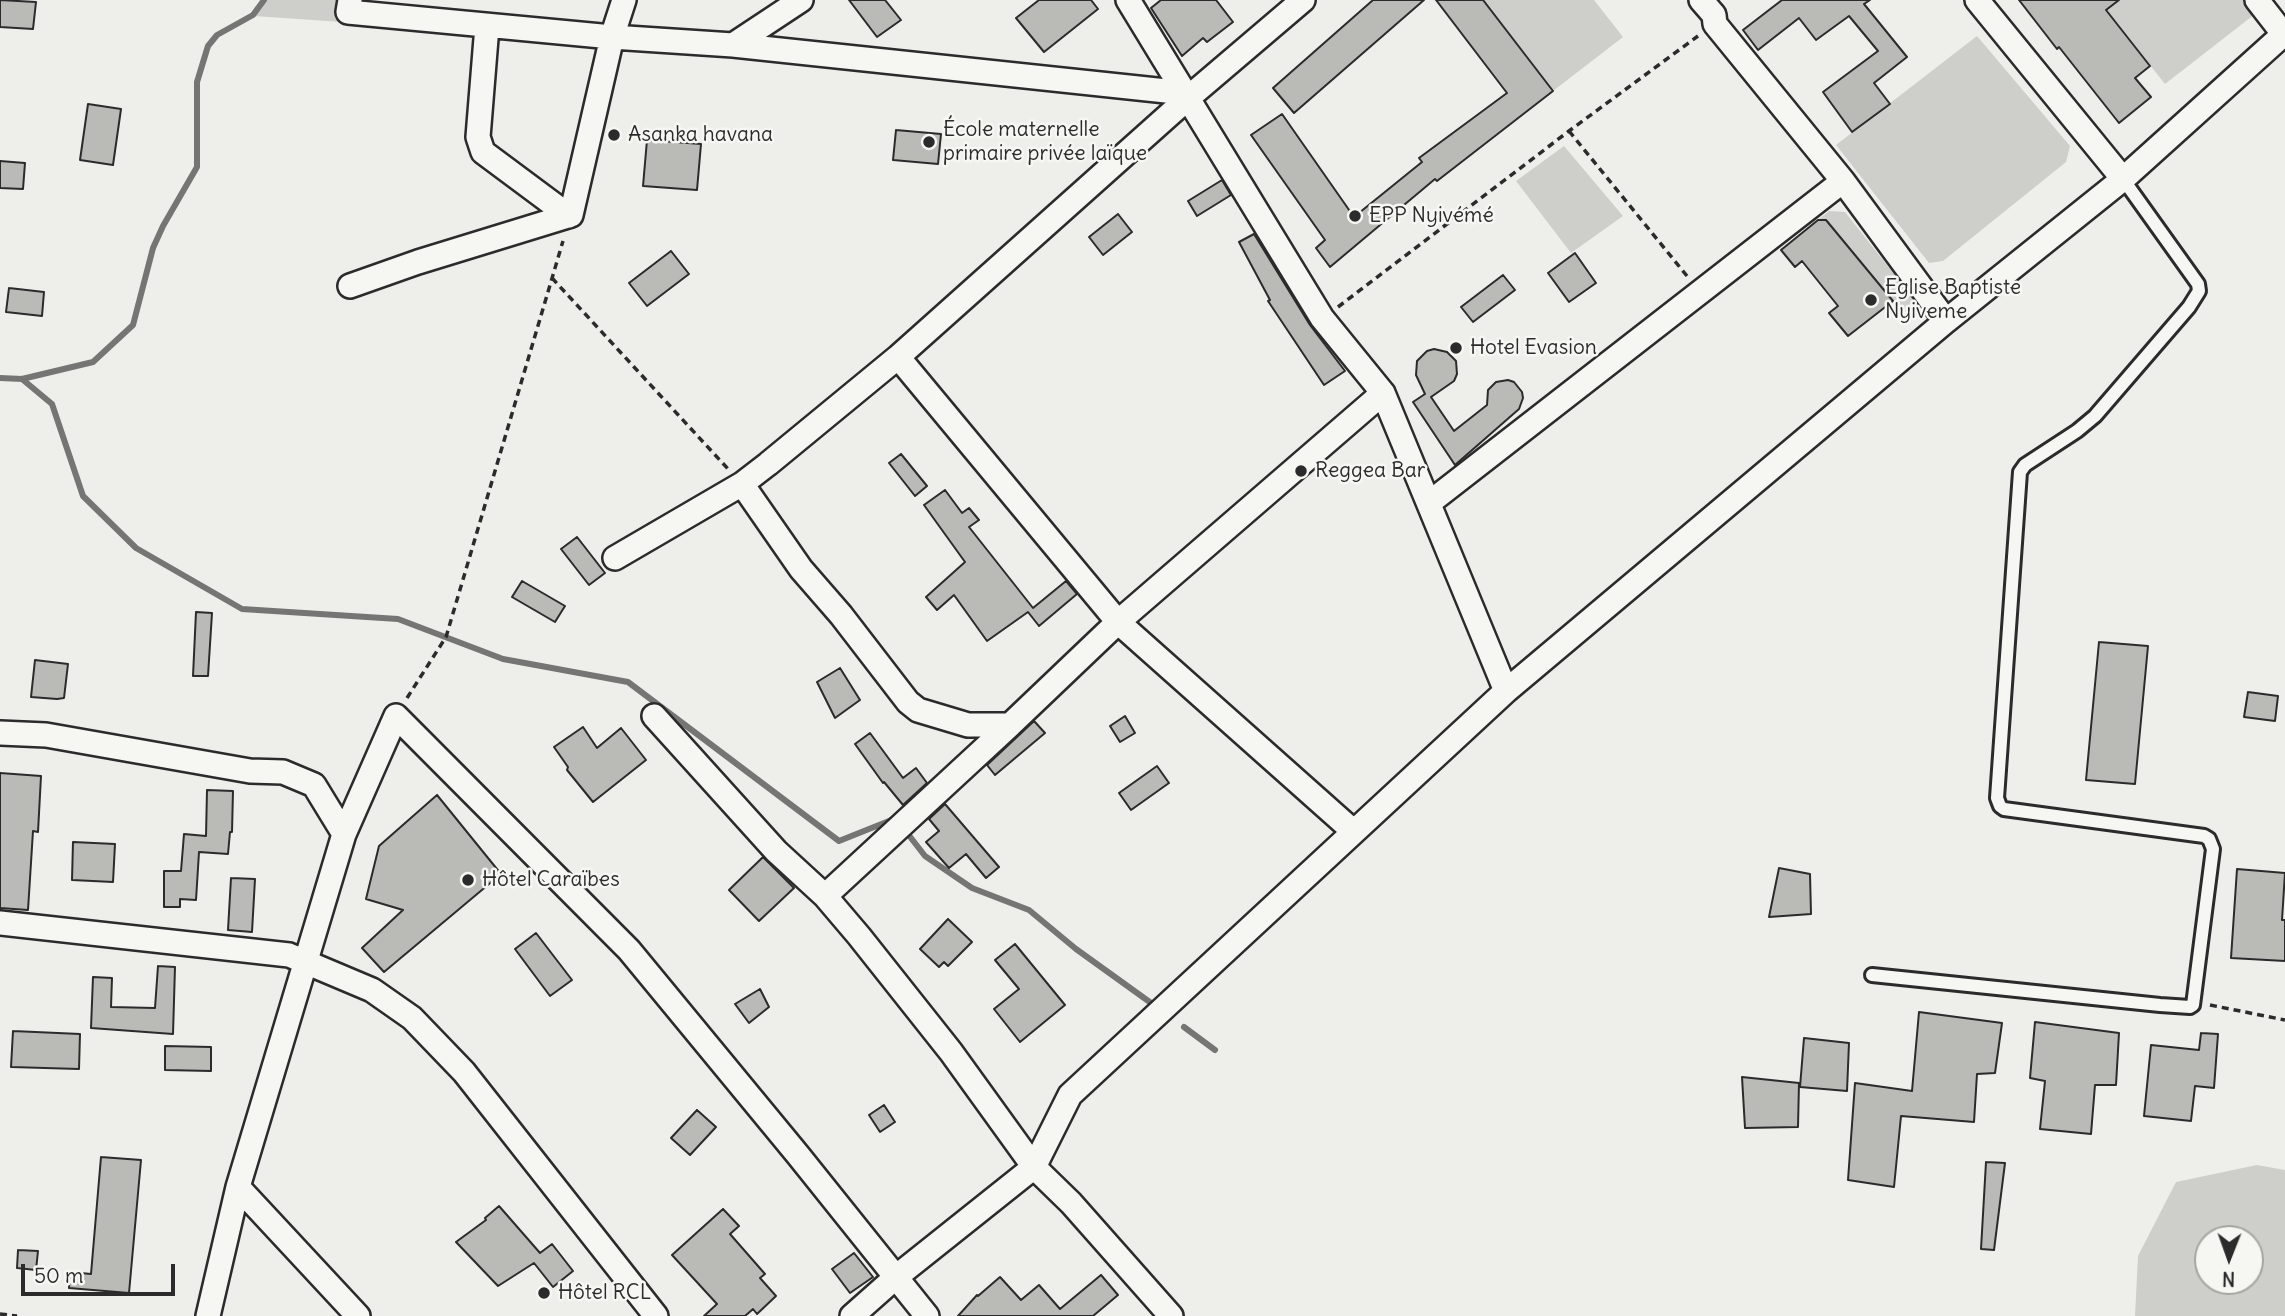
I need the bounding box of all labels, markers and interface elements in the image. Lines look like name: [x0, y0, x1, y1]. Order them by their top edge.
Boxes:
place label: École maternelle primaire privée laïque: [943, 117, 1147, 167]
place label: Asanka havana: [628, 122, 773, 148]
marker: Asanka havana: [606, 127, 622, 143]
marker: École maternelle primaire privée laïque: [921, 134, 937, 150]
place label: EPP Nyivémé: [1369, 203, 1494, 229]
marker: EPP Nyivémé: [1347, 208, 1363, 224]
place label: Eglise Baptiste Nyiveme: [1885, 275, 2021, 325]
marker: Eglise Baptiste Nyiveme: [1863, 292, 1879, 308]
place label: Hotel Evasion: [1470, 335, 1597, 361]
marker: Hotel Evasion: [1448, 340, 1464, 356]
place label: Reggea Bar: [1315, 458, 1425, 484]
marker: Reggea Bar: [1293, 463, 1309, 479]
place label: Hôtel Caraïbes: [482, 867, 620, 893]
marker: Hôtel Caraïbes: [460, 872, 476, 888]
north arrow: [2194, 1225, 2264, 1295]
scale bar: [24, 1250, 178, 1294]
text: 50 m: [34, 1262, 83, 1289]
text: N: [2222, 1267, 2235, 1291]
place label: Hôtel RCL: [558, 1280, 651, 1306]
marker: Hôtel RCL: [536, 1285, 552, 1301]

